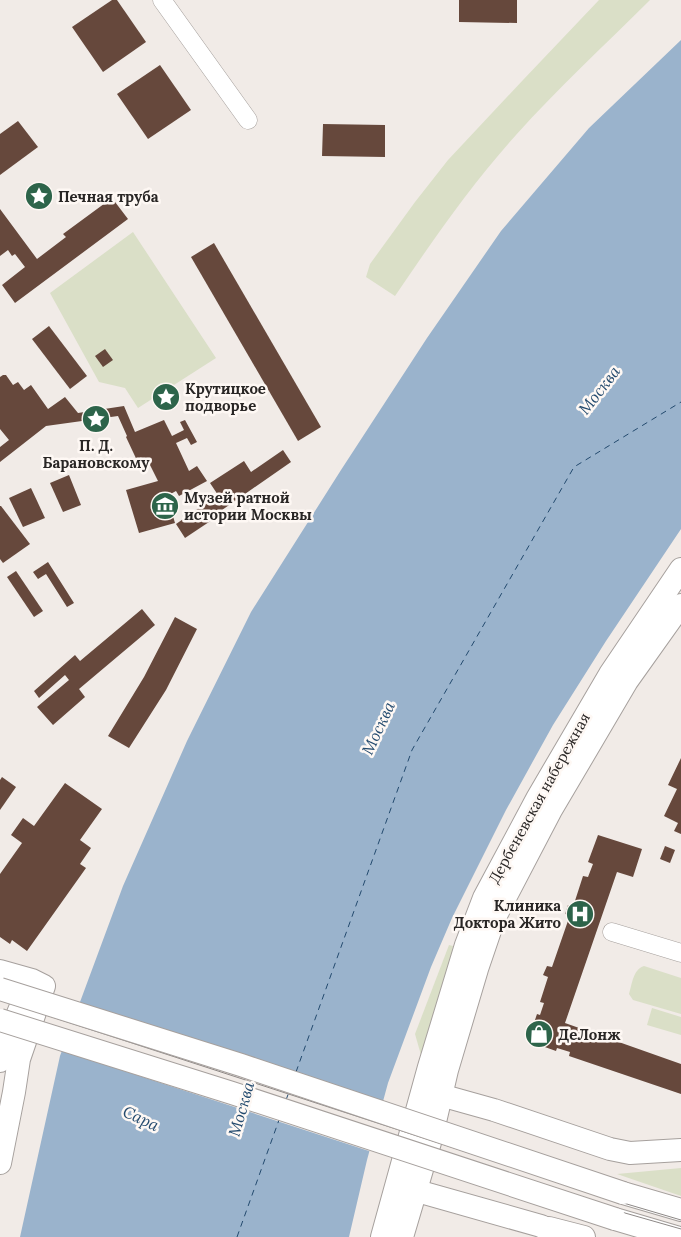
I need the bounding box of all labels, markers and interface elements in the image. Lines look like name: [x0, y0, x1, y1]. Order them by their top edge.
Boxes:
place icon: Печная труба: [24, 181, 54, 211]
place label: Печная труба: [58, 187, 159, 206]
water label: Москва: [574, 362, 624, 418]
place label: Крутицкое подворье: [185, 379, 266, 415]
place icon: Крутицкое подворье: [151, 382, 181, 412]
place icon: П. Д. Барановскому: [81, 404, 111, 434]
place label: П. Д. Барановскому: [43, 436, 150, 472]
place label: Музей ратной истории Москвы: [184, 488, 312, 524]
museum icon: Музей ратной истории Москвы: [150, 491, 180, 521]
water label: Москва: [357, 698, 399, 758]
street label: Дербеневская набережная: [484, 709, 594, 887]
place label: Клиника Доктора Жито: [454, 896, 562, 932]
hospital icon: Клиника Доктора Жито: [565, 899, 595, 929]
shop icon: ДеЛонж: [524, 1019, 554, 1049]
place label: ДеЛонж: [558, 1025, 621, 1044]
water label: Москва: [224, 1079, 258, 1139]
water label: Сара: [120, 1101, 162, 1135]

